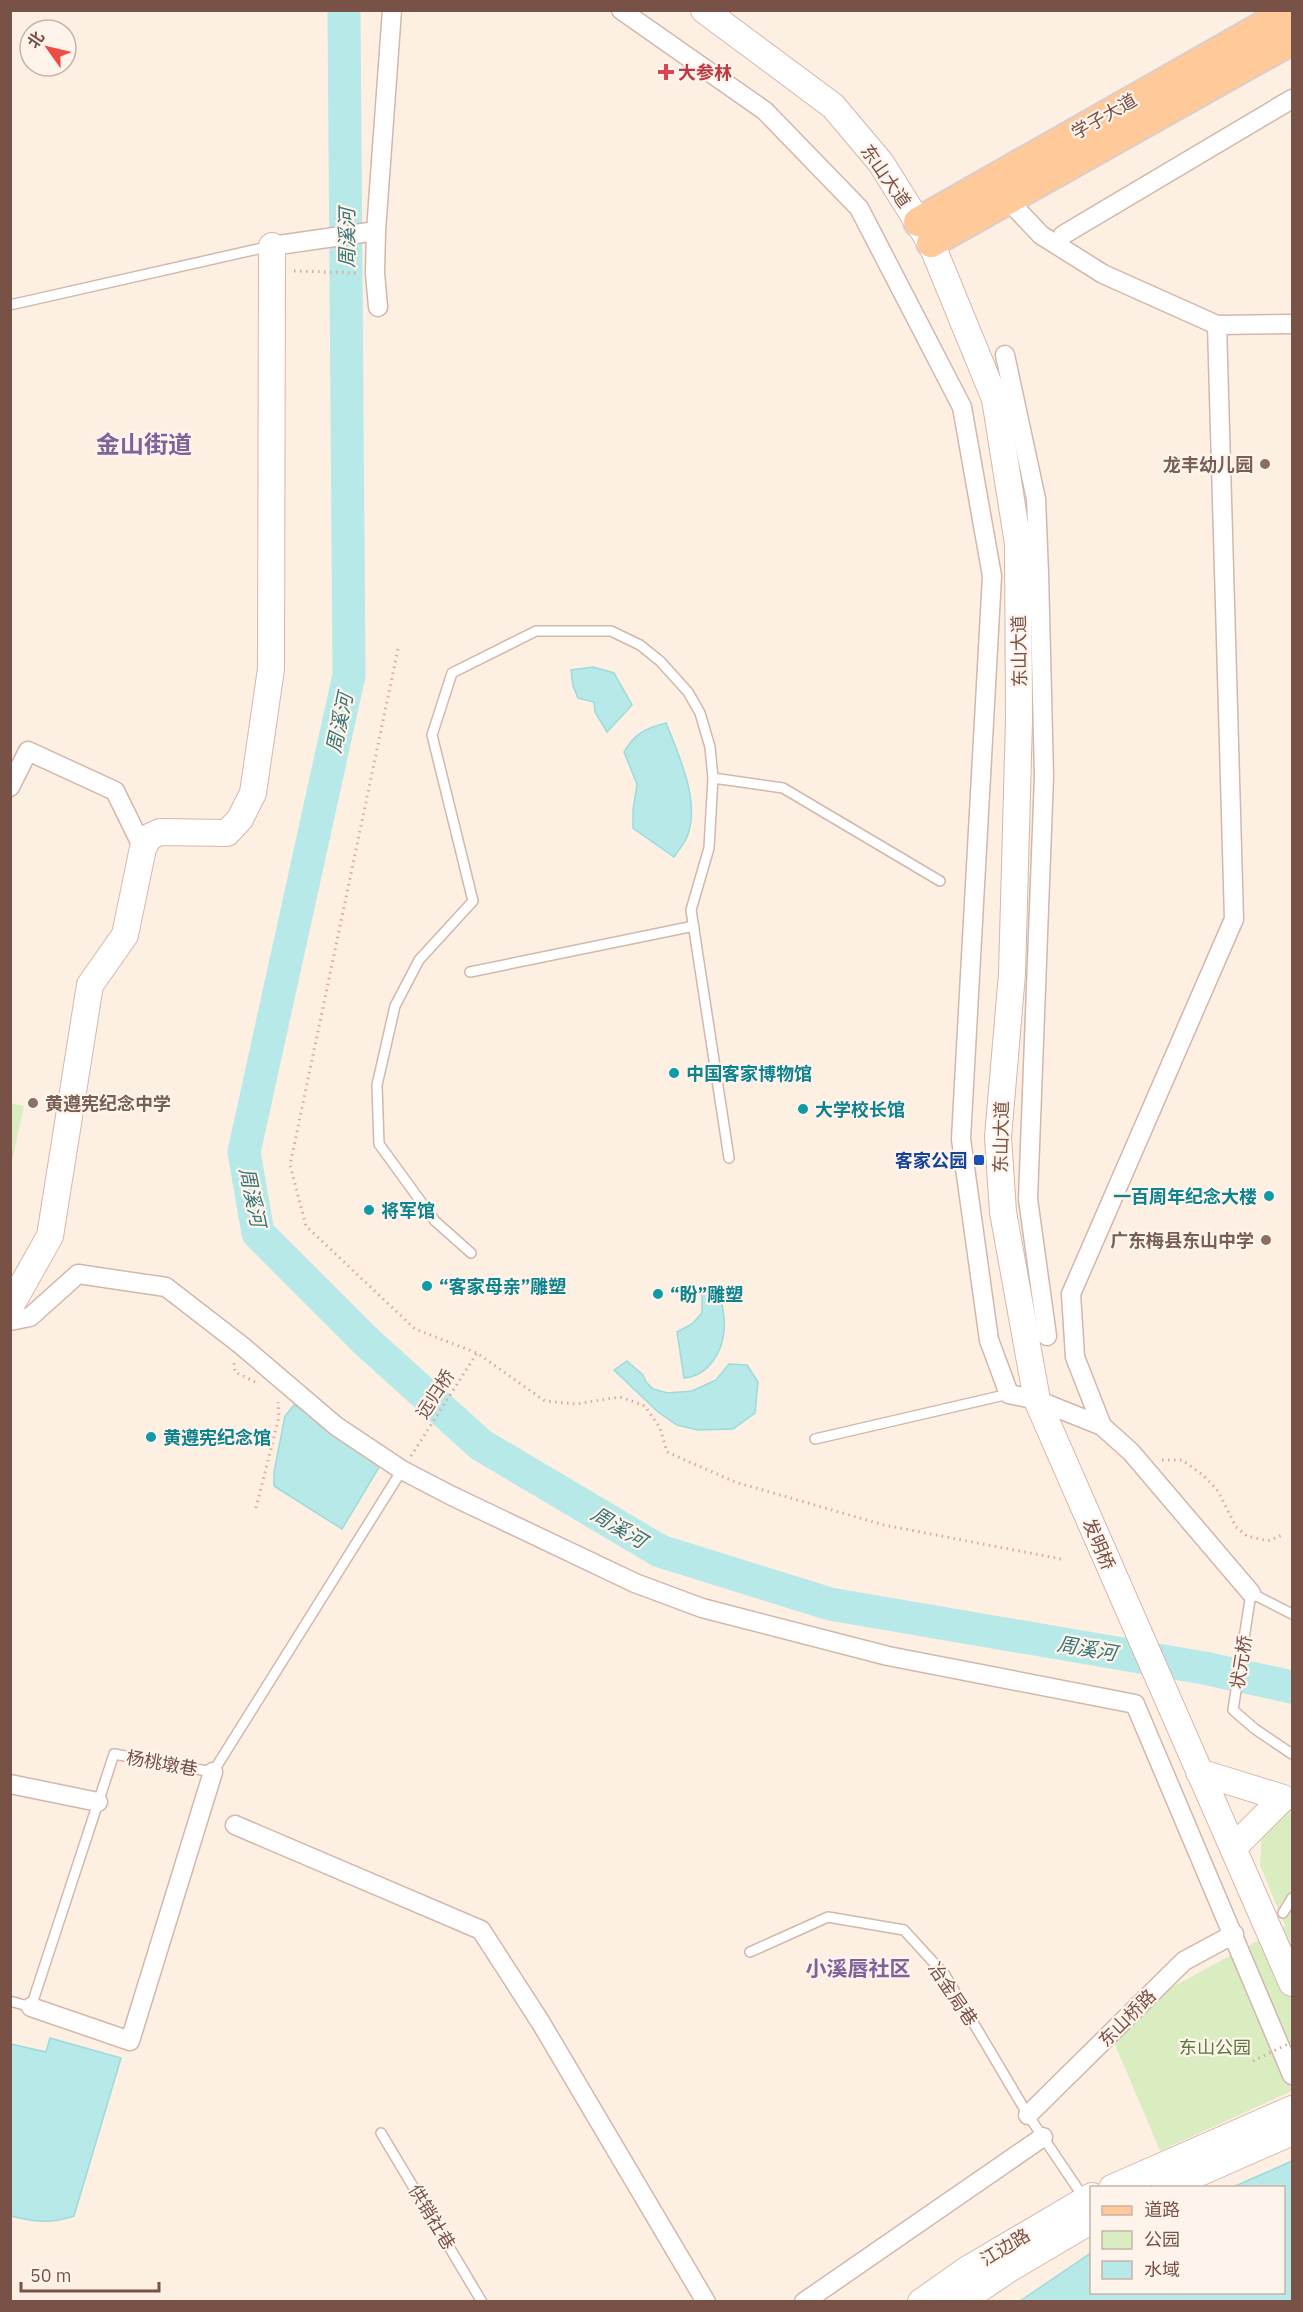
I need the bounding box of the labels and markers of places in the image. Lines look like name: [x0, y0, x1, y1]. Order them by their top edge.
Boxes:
place label: 大参林: [678, 61, 732, 84]
marker: 大参林: [659, 65, 673, 79]
place label: 龙丰幼儿园: [1163, 453, 1253, 476]
marker: 龙丰幼儿园: [1258, 457, 1272, 471]
place label: 中国客家博物馆: [686, 1062, 812, 1085]
marker: 中国客家博物馆: [667, 1066, 681, 1080]
place label: 黄遵宪纪念中学: [45, 1092, 171, 1115]
marker: 黄遵宪纪念中学: [26, 1096, 40, 1110]
place label: 大学校长馆: [815, 1098, 905, 1121]
marker: 大学校长馆: [796, 1102, 810, 1116]
place label: 客家公园: [895, 1149, 967, 1172]
marker: 客家公园: [972, 1153, 986, 1167]
place label: 一百周年纪念大楼: [1113, 1185, 1257, 1208]
marker: 一百周年纪念大楼: [1262, 1189, 1276, 1203]
place label: 将军馆: [381, 1199, 435, 1222]
marker: 将军馆: [362, 1203, 376, 1217]
place label: 广东梅县东山中学: [1110, 1229, 1254, 1252]
marker: 广东梅县东山中学: [1259, 1233, 1273, 1247]
place label: “客家母亲”雕塑: [439, 1275, 566, 1298]
marker: “客家母亲”雕塑: [420, 1279, 434, 1293]
place label: “盼”雕塑: [670, 1283, 743, 1306]
marker: “盼”雕塑: [651, 1287, 665, 1301]
place label: 黄遵宪纪念馆: [163, 1426, 271, 1449]
marker: 黄遵宪纪念馆: [144, 1430, 158, 1444]

